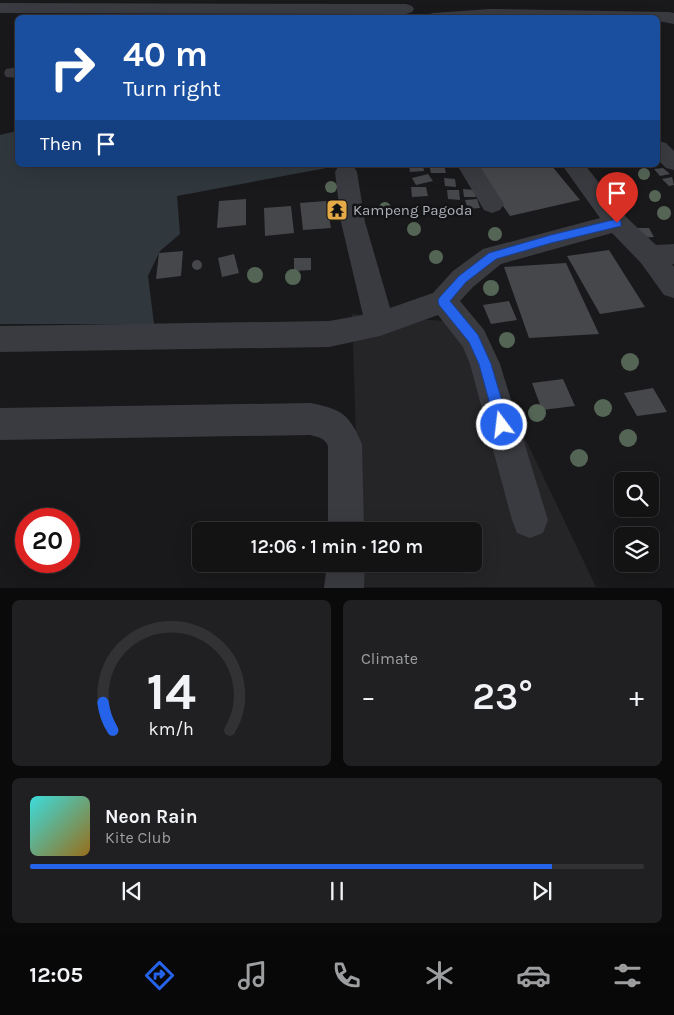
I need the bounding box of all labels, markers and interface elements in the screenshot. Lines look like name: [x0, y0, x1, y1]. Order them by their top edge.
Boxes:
text: 40 m: [123, 34, 208, 75]
icon: right: [40, 35, 105, 100]
text: Turn right: [123, 76, 221, 102]
icon: arrive: [92, 130, 120, 158]
text: Then: [40, 133, 82, 155]
pin: [596, 172, 638, 223]
icon: arrive: [603, 179, 631, 207]
temple icon: Kampeng Pagoda: [325, 198, 349, 222]
place label: Kampeng Pagoda: [353, 201, 472, 219]
position arrow: [475, 398, 527, 450]
map controls: [614, 472, 659, 572]
button: search: [614, 472, 659, 517]
speed limit sign: 20: [15, 508, 80, 573]
button: layers: [614, 527, 659, 572]
text: 12:06 · 1 min · 120 m: [251, 536, 423, 558]
text: Climate: [361, 649, 418, 668]
text: 14: [147, 661, 196, 722]
text: 23°: [472, 674, 533, 719]
text: −: [361, 680, 376, 713]
text: +: [629, 680, 644, 713]
text: km/h: [149, 719, 194, 740]
text: Neon Rain: [105, 806, 198, 828]
text: Kite Club: [105, 828, 171, 847]
icon: previous: [118, 877, 146, 905]
icon: pause: [323, 877, 351, 905]
icon: next: [528, 877, 556, 905]
icon: directions: [142, 958, 177, 993]
icon: music: [235, 958, 270, 993]
icon: phone: [329, 958, 364, 993]
icon: climate: [422, 958, 457, 993]
icon: car: [516, 958, 551, 993]
icon: filters: [610, 958, 645, 993]
text: 12:05: [29, 962, 83, 988]

